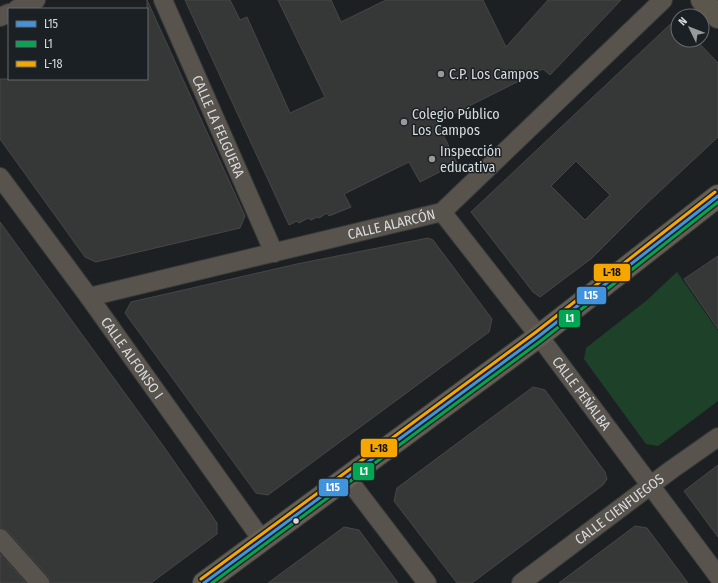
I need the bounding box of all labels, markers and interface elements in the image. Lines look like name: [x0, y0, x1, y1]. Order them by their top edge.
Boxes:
legend: [8, 8, 148, 80]
north arrow: [670, 8, 710, 48]
text: N: [676, 15, 690, 28]
text: L15: [44, 17, 59, 31]
text: L1: [44, 37, 53, 51]
text: L-18: [44, 57, 62, 71]
place label: C.P. Los Campos: [449, 66, 539, 83]
marker: C.P. Los Campos: [436, 69, 446, 79]
street label: CALLE LA FELGUERA: [188, 73, 248, 181]
place label: Colegio Público Los Campos: [412, 106, 500, 139]
marker: Colegio Público Los Campos: [399, 117, 409, 127]
place label: Inspección educativa: [440, 143, 501, 176]
marker: Inspección educativa: [427, 154, 437, 164]
street label: CALLE ALARCÓN: [346, 206, 437, 243]
line badge: L-18: [593, 263, 631, 282]
text: L-18: [603, 266, 621, 279]
line badge: L15: [576, 286, 607, 305]
text: L15: [584, 289, 599, 302]
line badge: L1: [558, 309, 581, 328]
text: L1: [566, 312, 574, 325]
street label: CALLE ALFONSO I: [97, 314, 167, 402]
street label: CALLE PEÑALBA: [548, 353, 615, 434]
line badge: L-18: [360, 438, 398, 458]
text: L-18: [370, 442, 388, 455]
line badge: L1: [352, 462, 375, 481]
text: L1: [360, 465, 368, 478]
street label: CALLE CIENFUEGOS: [572, 470, 668, 548]
line badge: L15: [318, 478, 349, 497]
text: L15: [326, 481, 341, 494]
unlabelled marker: [291, 516, 301, 526]

